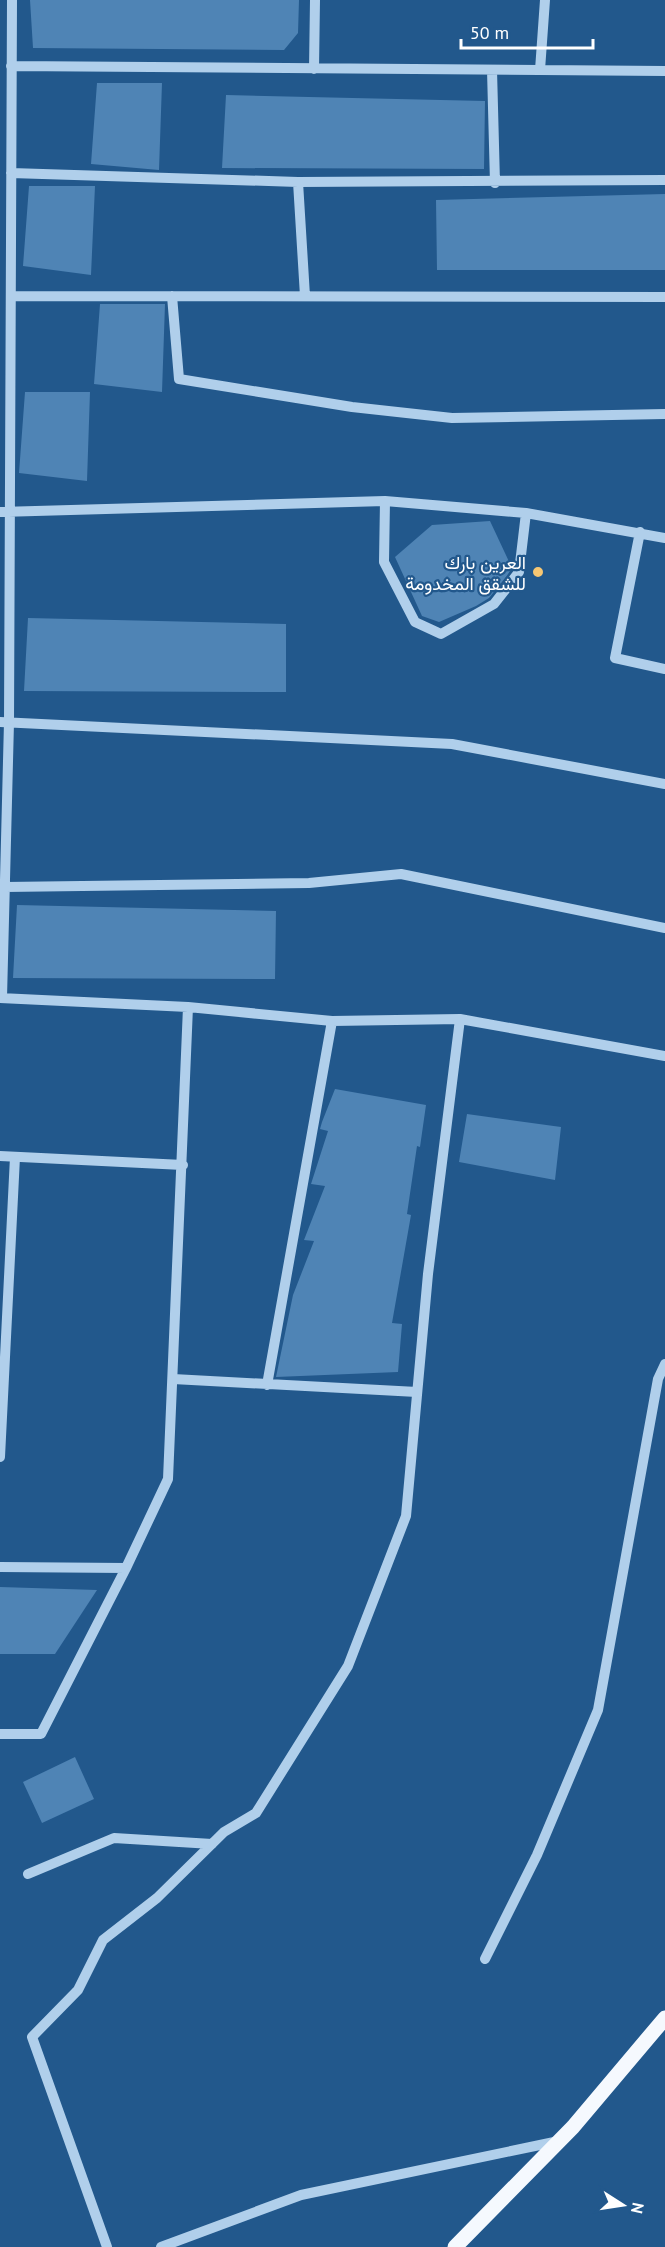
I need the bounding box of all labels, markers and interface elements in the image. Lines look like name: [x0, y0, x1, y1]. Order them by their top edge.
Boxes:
scale bar: [461, 12, 593, 50]
text: 50 m: [470, 21, 509, 44]
place label: العرين بارك للشقق المخدومة: [405, 551, 526, 595]
marker: العرين بارك للشقق المخدومة: [531, 565, 545, 579]
north arrow: [593, 2175, 653, 2235]
text: N: [627, 2201, 649, 2215]

